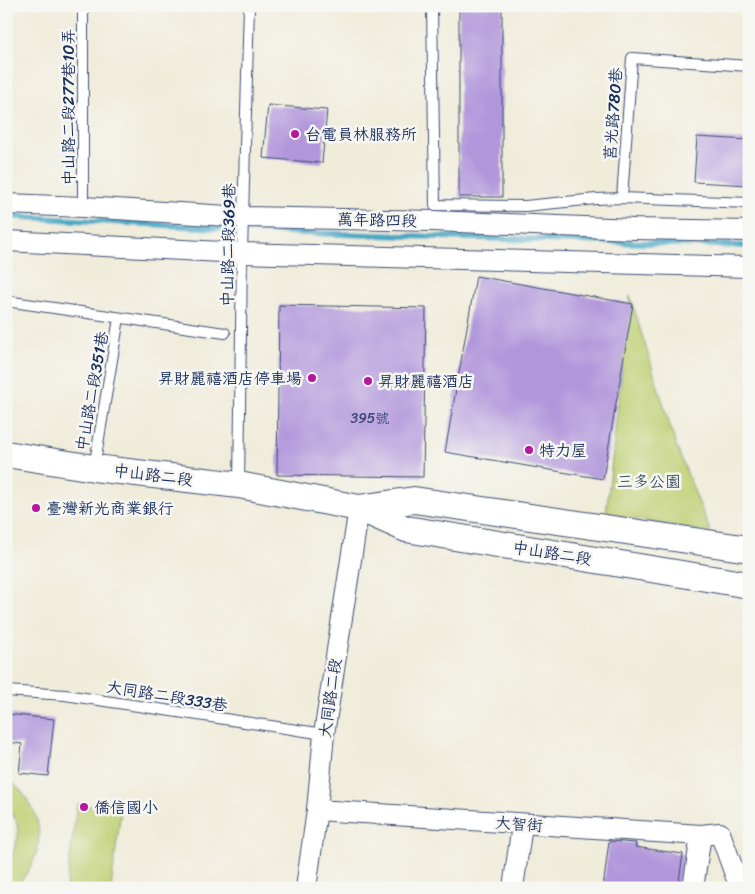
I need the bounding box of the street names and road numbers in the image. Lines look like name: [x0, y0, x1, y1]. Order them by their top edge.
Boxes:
street label: 中山路二段277巷10弄: [54, 29, 83, 185]
street label: 莒光路780巷: [595, 67, 631, 161]
street label: 中山路二段369巷: [212, 183, 244, 307]
street label: 萬年路四段: [337, 205, 417, 235]
street label: 中山路二段351巷: [67, 329, 117, 453]
street label: 中山路二段: [112, 456, 194, 494]
street label: 中山路二段: [510, 532, 594, 574]
street label: 大同路二段: [310, 656, 350, 740]
street label: 大同路二段333巷: [104, 672, 230, 720]
street label: 大智街: [494, 808, 544, 840]

